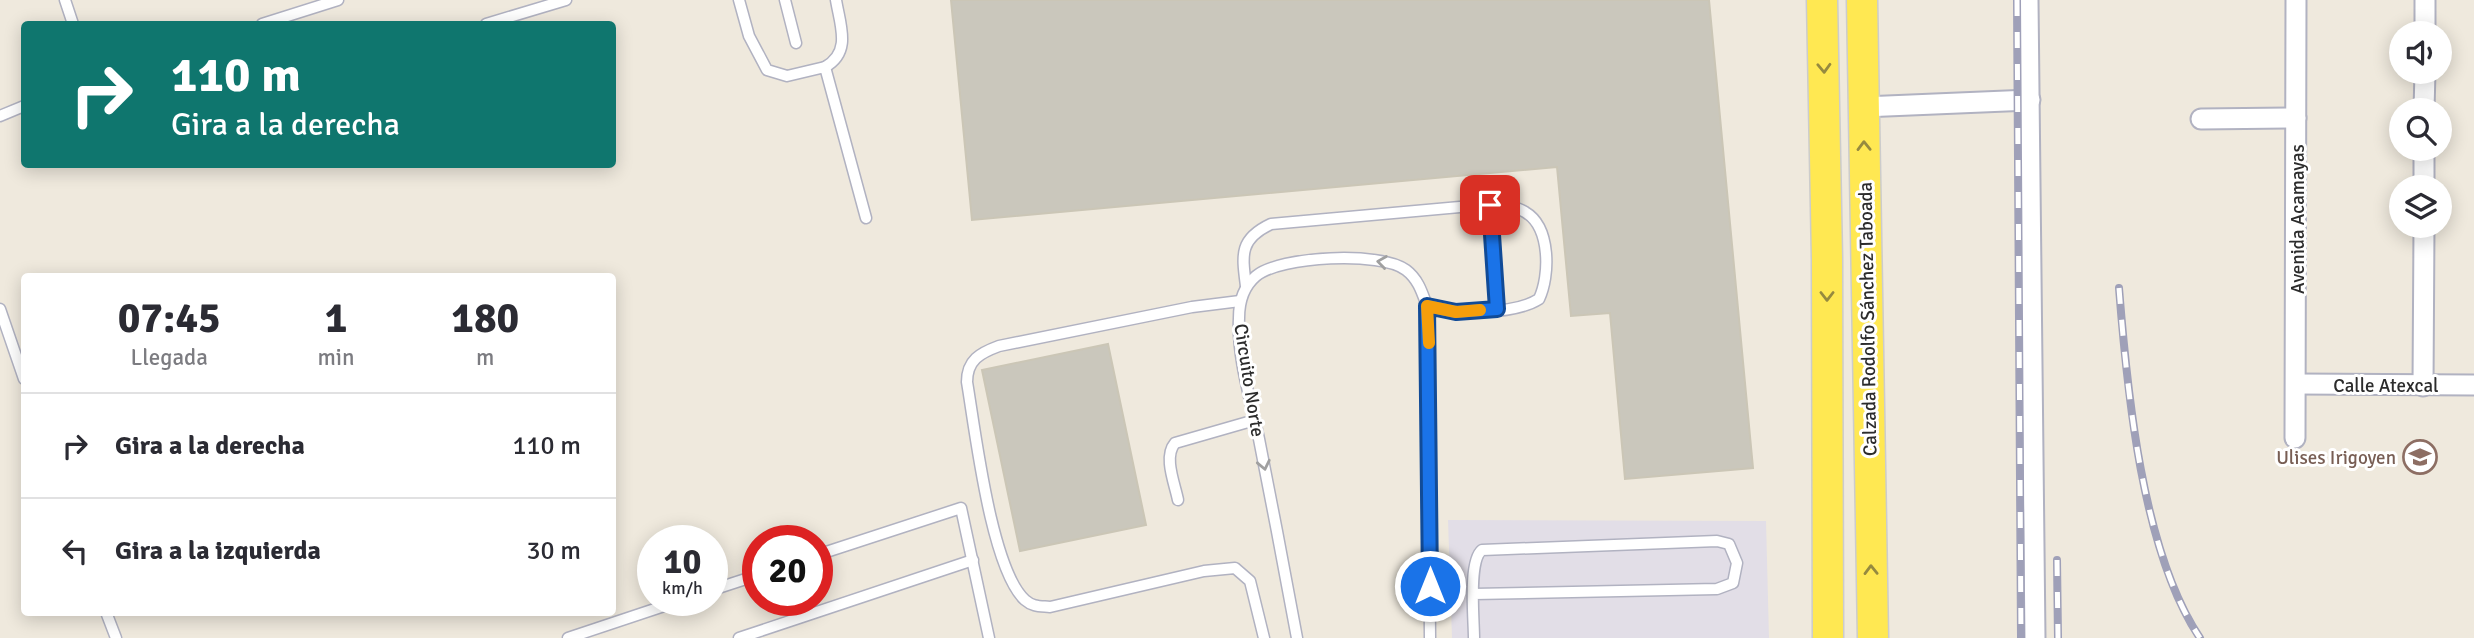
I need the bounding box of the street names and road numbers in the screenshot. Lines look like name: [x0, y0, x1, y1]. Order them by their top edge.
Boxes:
street label: Avenida Acamayas: [2286, 144, 2310, 294]
street label: Calzada Rodolfo Sánchez Taboada: [1854, 182, 1882, 456]
street label: Circuito Norte: [1228, 322, 1270, 438]
street label: Calle Atexcal: [2333, 374, 2439, 398]

